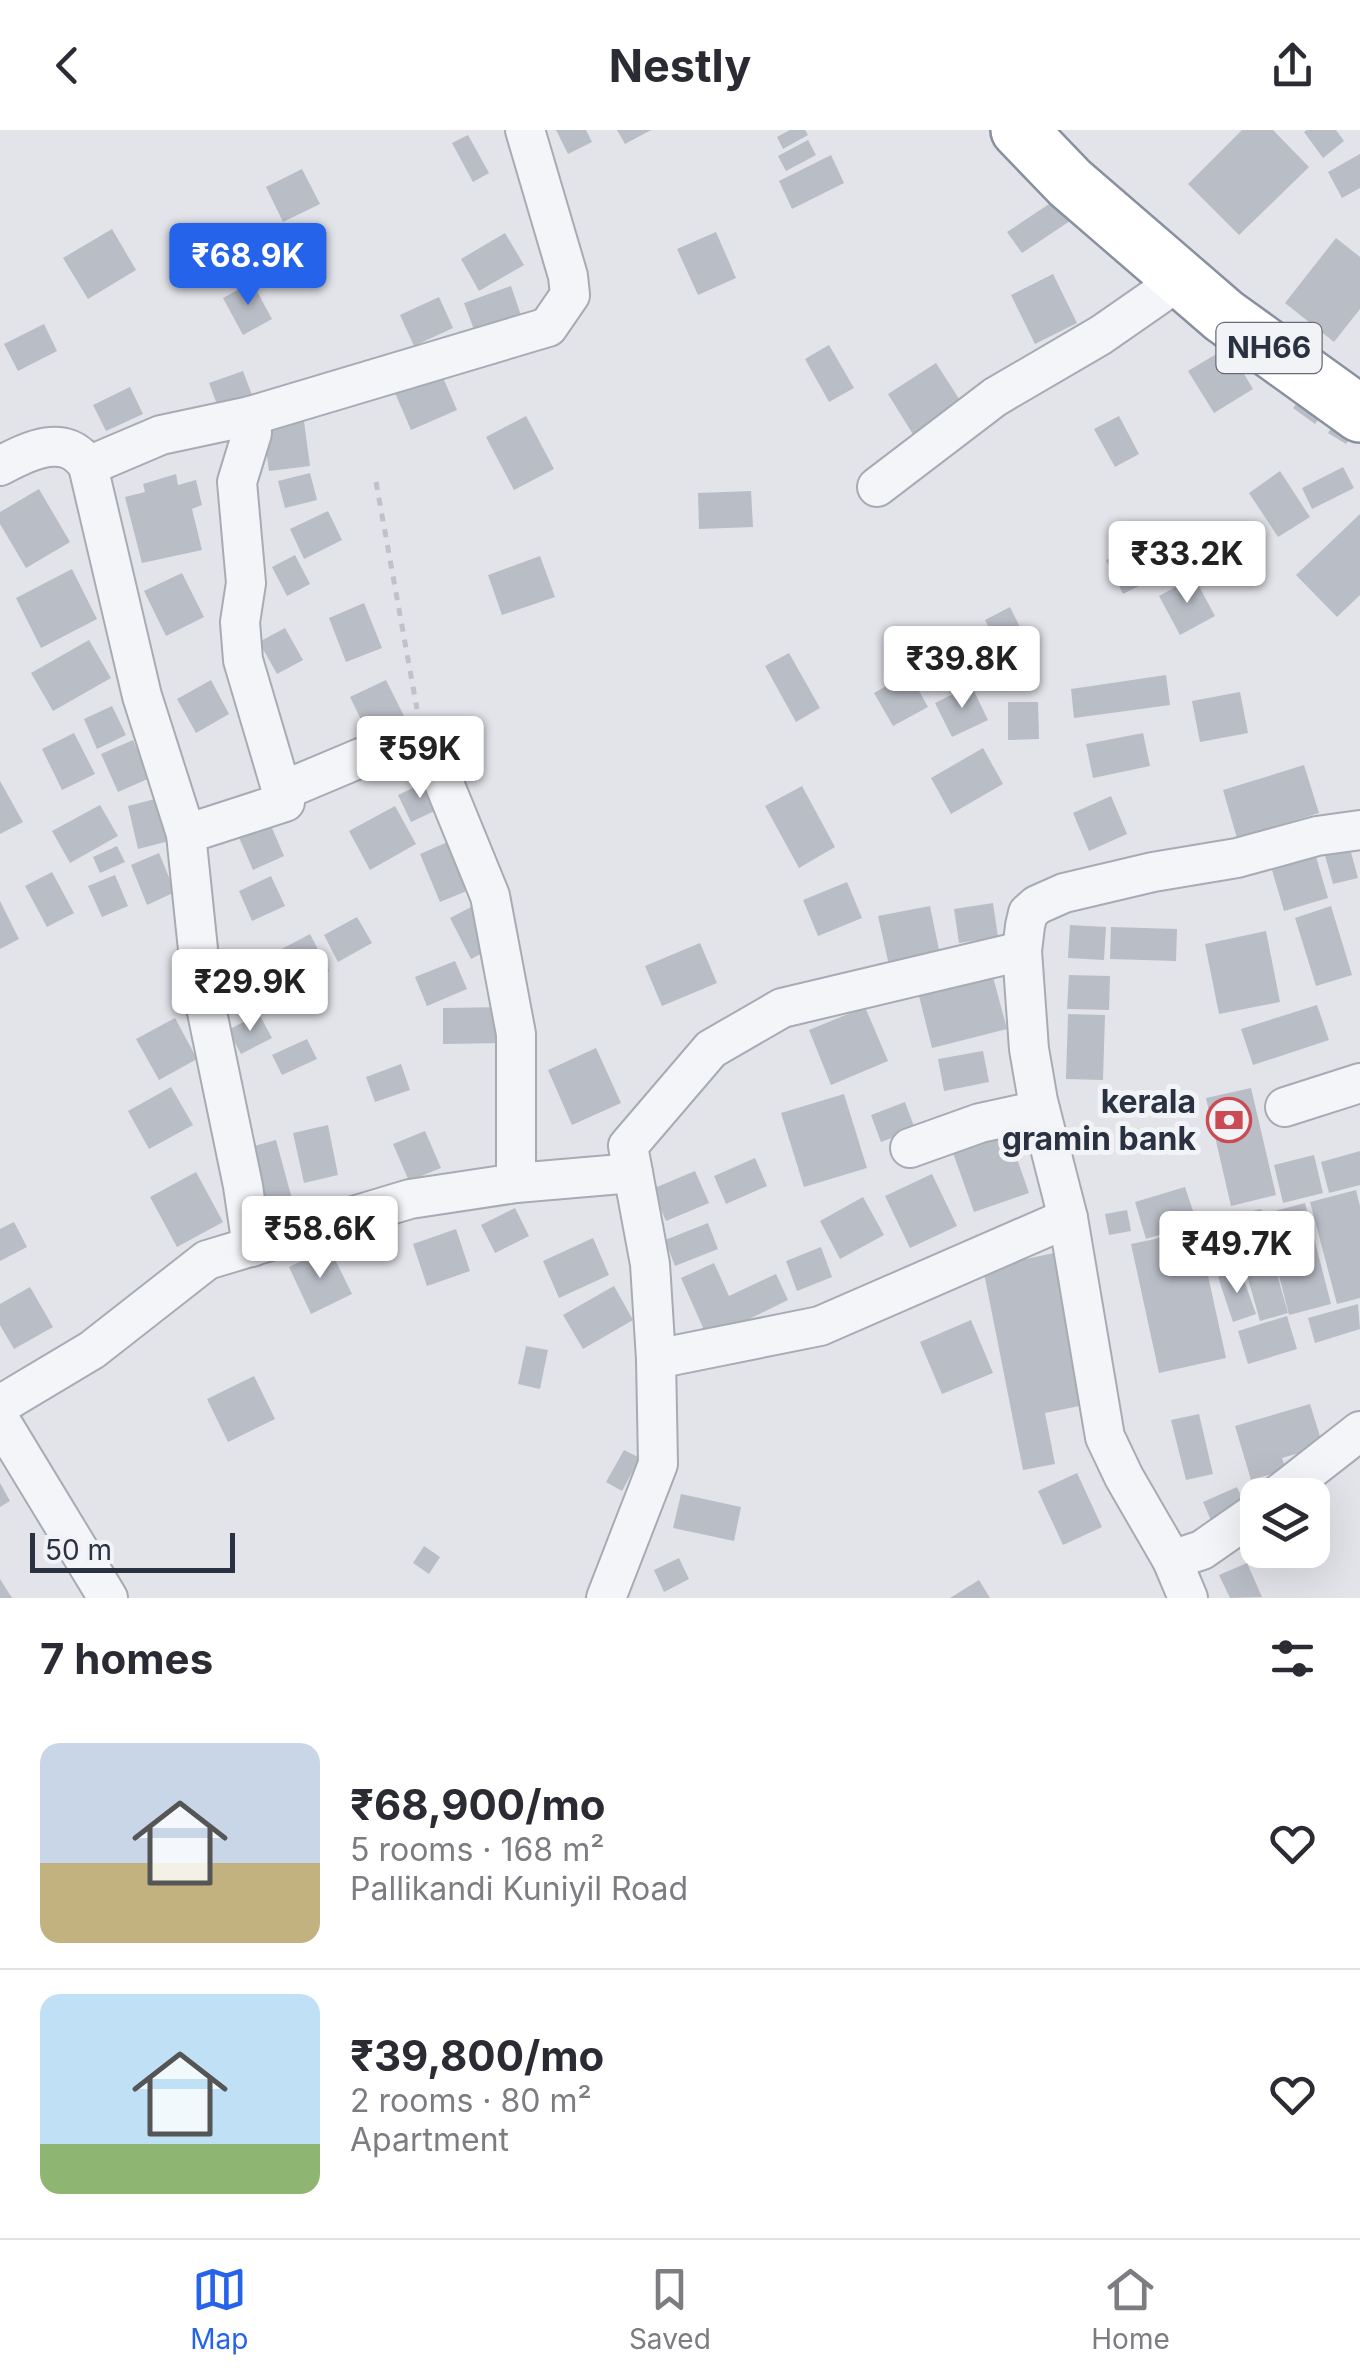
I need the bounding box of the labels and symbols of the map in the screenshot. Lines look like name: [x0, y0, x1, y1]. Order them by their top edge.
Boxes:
pin: ₹68.9K: [167, 223, 329, 308]
road number: NH66: [1216, 323, 1322, 373]
pin: ₹33.2K: [1106, 521, 1268, 606]
pin: ₹39.8K: [881, 626, 1043, 711]
pin: ₹59K: [361, 716, 479, 801]
pin: ₹29.9K: [169, 949, 331, 1034]
place label: kerala gramin bank: [1002, 1082, 1196, 1158]
bank icon: kerala gramin bank: [1206, 1097, 1252, 1143]
pin: ₹58.6K: [239, 1196, 401, 1281]
pin: ₹49.7K: [1156, 1211, 1318, 1296]
scale bar: [30, 1528, 235, 1572]

